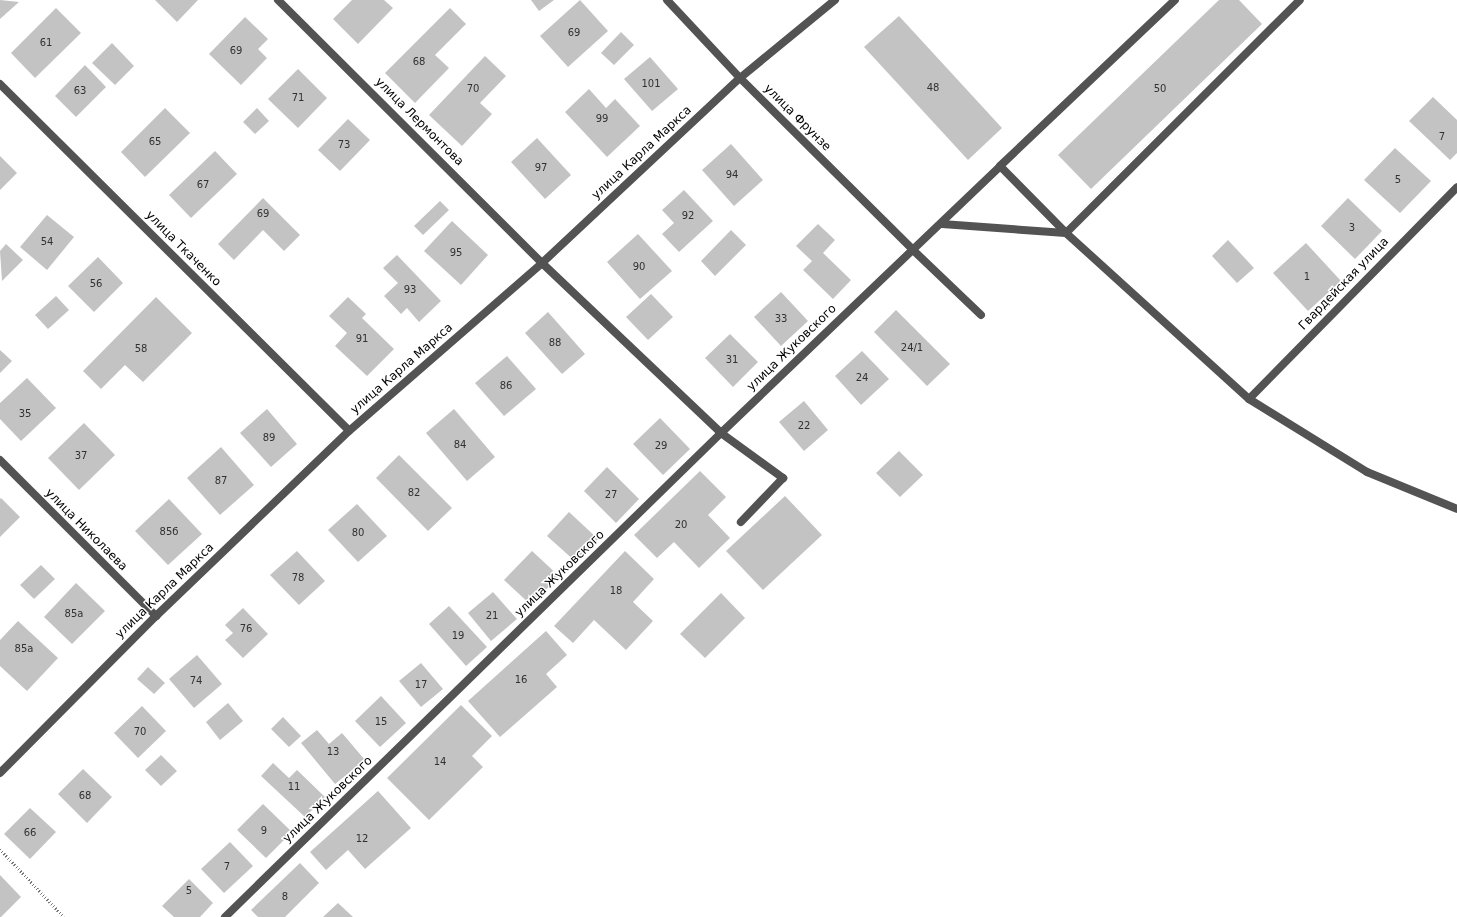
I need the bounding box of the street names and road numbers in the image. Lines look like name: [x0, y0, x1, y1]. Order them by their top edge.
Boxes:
street label: улица Лермонтова: [372, 75, 466, 169]
street label: улица Фрунзе: [761, 82, 833, 154]
street label: улица Карла Маркса: [589, 103, 695, 203]
street label: улица Ткаченко: [142, 208, 224, 290]
street label: Гвардейская улица: [1296, 235, 1392, 333]
street label: улица Жуковского: [744, 302, 840, 394]
street label: улица Карла Маркса: [348, 321, 456, 417]
street label: улица Николаева: [42, 486, 130, 574]
street label: улица Жуковского: [512, 528, 608, 620]
street label: улица Карла Маркса: [113, 540, 217, 642]
street label: улица Жуковского: [280, 754, 376, 846]

